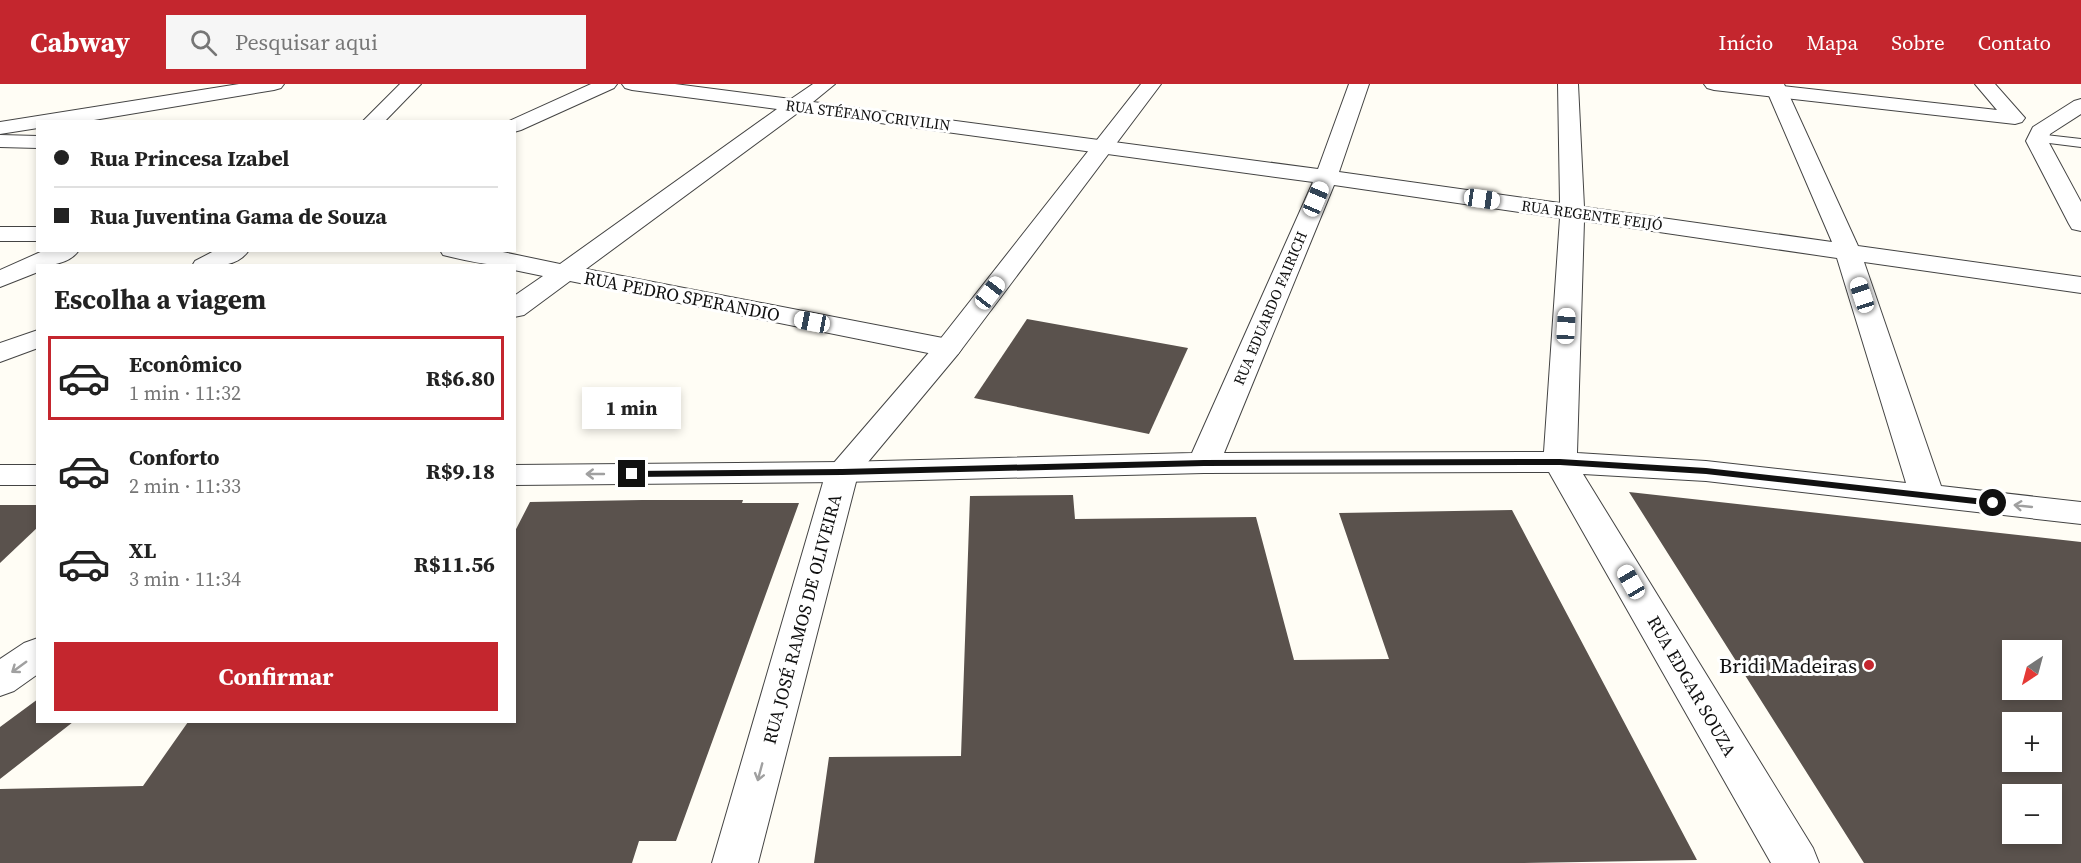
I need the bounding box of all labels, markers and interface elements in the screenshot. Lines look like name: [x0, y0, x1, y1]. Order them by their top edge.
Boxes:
search box: [166, 15, 586, 69]
text: Cabway: [30, 23, 130, 61]
icon: search: [187, 26, 220, 59]
text: Pesquisar aqui: [235, 27, 378, 57]
text: Início: [1719, 28, 1773, 57]
text: Mapa: [1806, 28, 1858, 57]
text: Sobre: [1891, 28, 1945, 57]
text: Contato: [1978, 28, 2051, 57]
street label: RUA STÉFANO CRIVILIN: [784, 94, 952, 136]
text: Rua Princesa Izabel: [90, 143, 289, 173]
car: [1301, 179, 1331, 219]
car: [1463, 188, 1501, 210]
street label: RUA REGENTE FEIJÓ: [1520, 195, 1664, 235]
text: Rua Juventina Gama de Souza: [90, 201, 387, 231]
street label: RUA EDUARDO FAIRICH: [1228, 228, 1312, 388]
street label: RUA PEDRO SPERANDIO: [582, 265, 782, 327]
car: [972, 273, 1008, 313]
car: [1848, 275, 1876, 315]
text: Escolha a viagem: [54, 281, 266, 318]
car: [1556, 308, 1576, 344]
car: [793, 310, 831, 334]
text: Econômico: [129, 349, 242, 379]
icon: car: [57, 351, 111, 405]
text: R$6.80: [426, 363, 495, 393]
text: 1 min · 11:32: [129, 379, 241, 407]
callout: 1 min: [582, 387, 682, 429]
text: 1 min: [606, 394, 657, 422]
text: Conforto: [129, 442, 219, 472]
icon: car: [57, 444, 111, 498]
text: R$9.18: [426, 456, 495, 486]
route end: [618, 460, 645, 487]
one-way arrow: [585, 468, 605, 480]
text: 2 min · 11:33: [129, 472, 241, 500]
route start: [1979, 489, 2006, 516]
street label: RUA JOSÉ RAMOS DE OLIVEIRA: [757, 491, 847, 747]
one-way arrow: [2013, 501, 2033, 512]
text: XL: [129, 535, 156, 565]
icon: car: [57, 537, 111, 591]
text: R$11.56: [414, 549, 495, 579]
car: [1614, 562, 1648, 602]
text: 3 min · 11:34: [129, 565, 241, 593]
street label: RUA EDGAR SOUZA: [1641, 611, 1743, 761]
north arrow: [2002, 640, 2062, 700]
map controls: [2002, 640, 2062, 844]
button: Confirmar: [54, 642, 498, 711]
place label: Bridi Madeiras: [1719, 651, 1857, 680]
marker: Bridi Madeiras: [1862, 658, 1876, 672]
one-way arrow: [11, 660, 27, 673]
button: +: [2002, 712, 2062, 772]
one-way arrow: [754, 762, 765, 781]
button: −: [2002, 784, 2062, 844]

